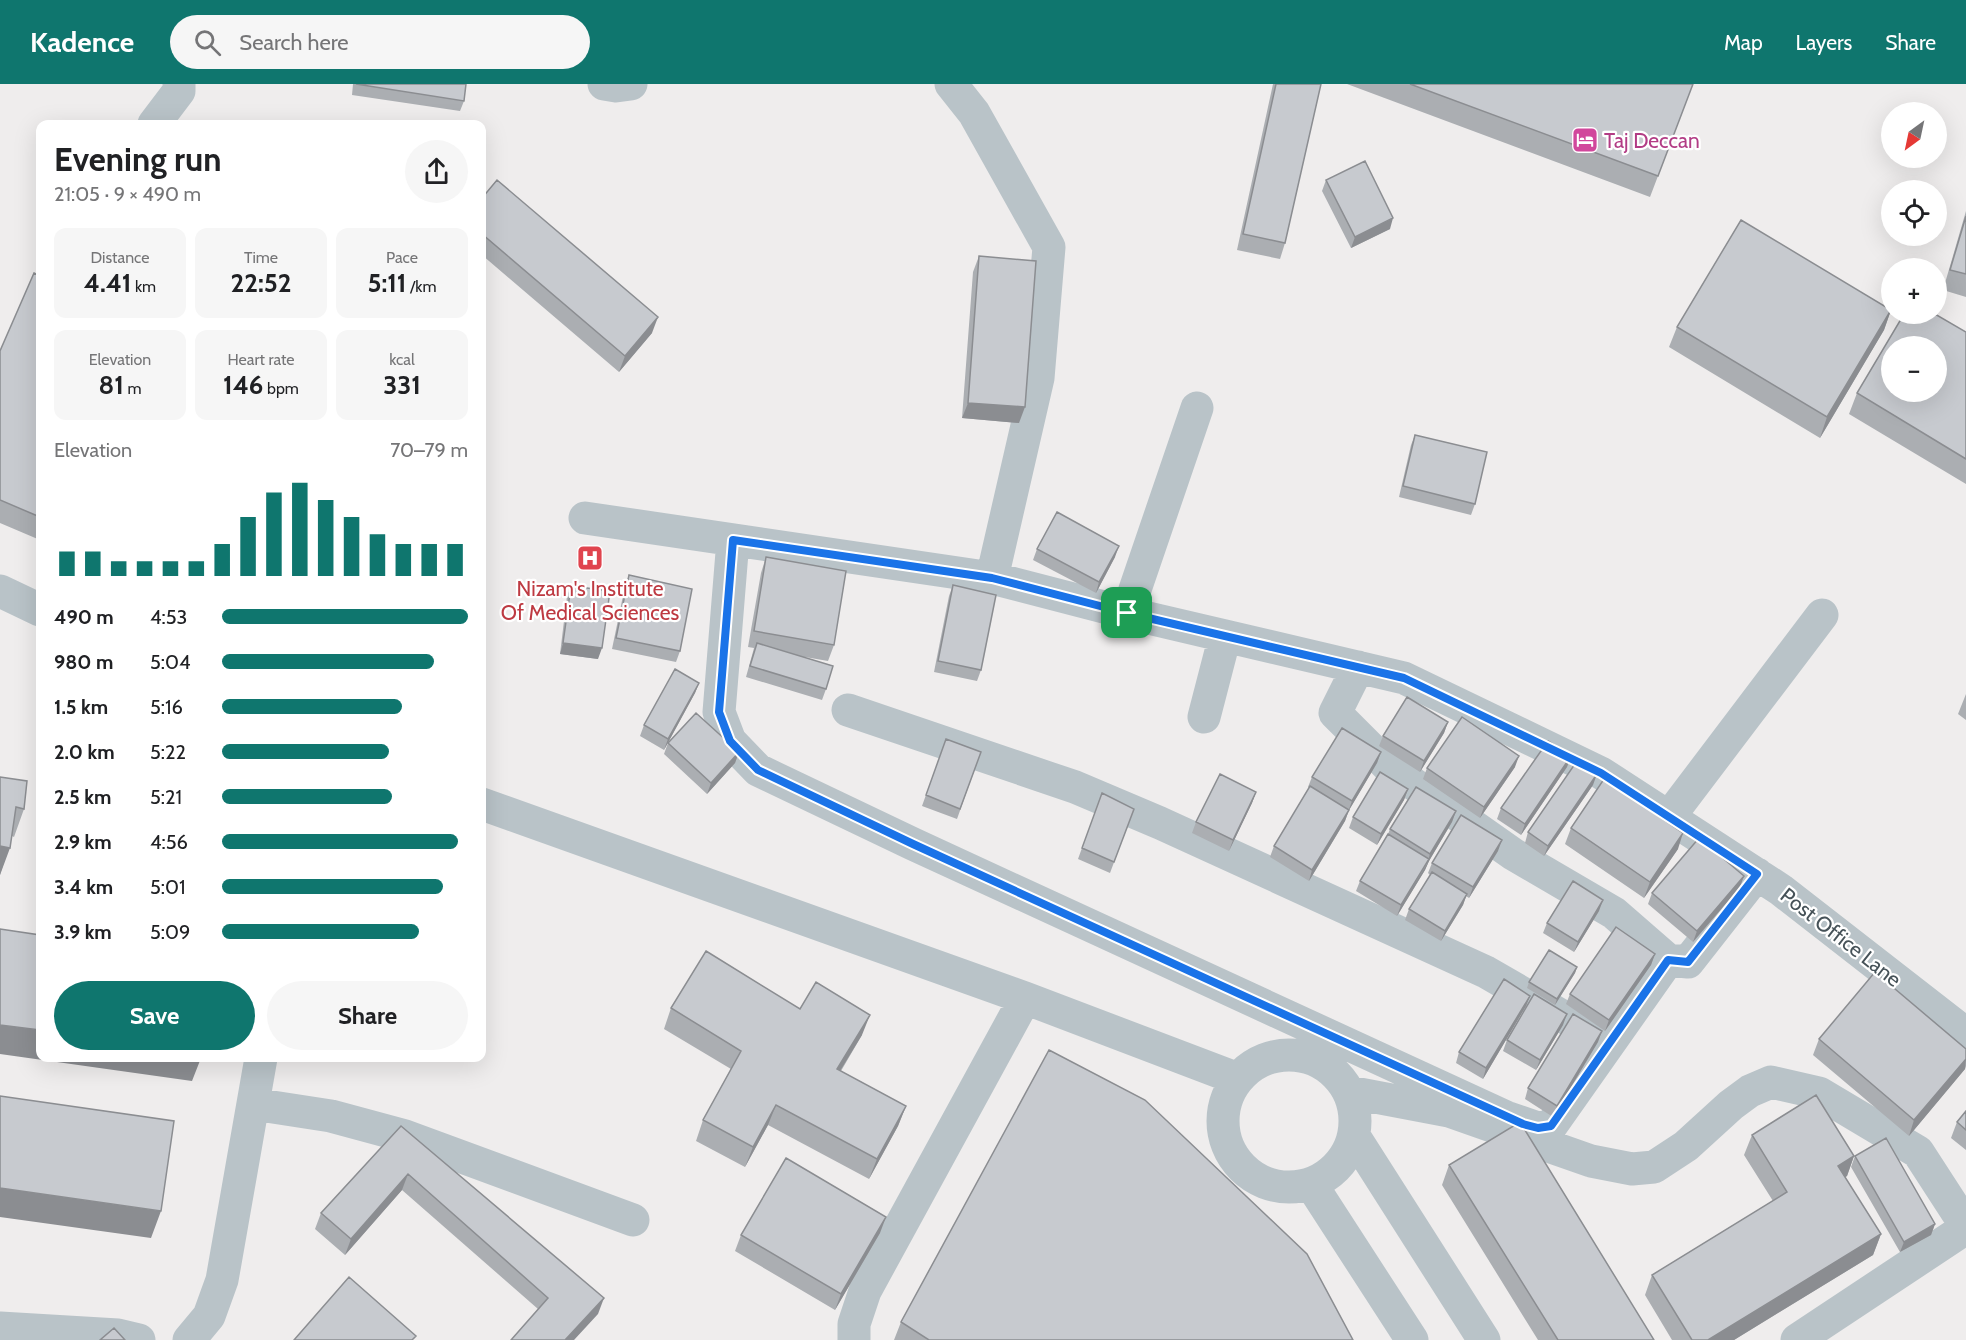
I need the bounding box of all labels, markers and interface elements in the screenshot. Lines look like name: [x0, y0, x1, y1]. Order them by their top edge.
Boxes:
search box: [170, 15, 590, 69]
text: Kadence: [30, 25, 134, 59]
icon: search: [191, 26, 224, 59]
text: Search here: [239, 29, 349, 56]
text: Map: [1724, 30, 1763, 55]
text: Layers: [1796, 30, 1852, 55]
text: Share: [1885, 30, 1936, 55]
north arrow: [1881, 102, 1947, 168]
map controls: [1881, 102, 1947, 402]
hotel icon: Taj Deccan: [1570, 125, 1600, 155]
place label: Taj Deccan: [1604, 128, 1700, 154]
text: Evening run: [54, 139, 221, 179]
button: share: [405, 140, 468, 203]
button: locate: [1881, 180, 1947, 246]
text: 21:05 · 9 × 490 m: [54, 182, 201, 206]
text: Distance: [91, 248, 149, 267]
text: Time: [244, 248, 278, 267]
text: Pace: [386, 248, 418, 267]
button: +: [1881, 258, 1947, 324]
text: 4.41: [84, 267, 131, 299]
text: 22:52: [231, 267, 292, 299]
text: 5:11: [368, 267, 406, 299]
text: km: [131, 277, 156, 296]
text: /km: [406, 277, 436, 296]
button: −: [1881, 336, 1947, 402]
text: Elevation: [89, 350, 151, 369]
text: Heart rate: [228, 350, 294, 369]
text: kcal: [389, 350, 415, 369]
text: 81: [99, 369, 124, 401]
text: 146: [223, 369, 263, 401]
text: 331: [383, 369, 421, 401]
text: m: [124, 379, 141, 398]
text: bpm: [263, 379, 299, 398]
text: Elevation: [54, 438, 132, 462]
text: 70–79 m: [390, 438, 468, 462]
hospital icon: Nizam's Institute Of Medical Sciences: [575, 543, 605, 573]
place label: Nizam's Institute Of Medical Sciences: [501, 576, 679, 625]
pin: [1101, 587, 1152, 638]
icon: arrive: [1110, 596, 1143, 629]
text: 490 m: [54, 605, 114, 629]
text: 4:53: [150, 605, 187, 629]
text: 980 m: [54, 650, 113, 674]
text: 5:04: [150, 650, 191, 674]
text: 1.5 km: [54, 695, 108, 719]
text: 5:16: [150, 695, 183, 719]
text: 2.0 km: [54, 740, 115, 764]
text: 5:22: [150, 740, 186, 764]
text: 2.5 km: [54, 785, 111, 809]
text: 5:21: [150, 785, 182, 809]
text: 2.9 km: [54, 830, 112, 854]
text: 4:56: [150, 830, 188, 854]
text: 3.4 km: [54, 875, 113, 899]
text: 5:01: [150, 875, 185, 899]
street label: Post Office Lane: [1776, 882, 1906, 992]
text: 3.9 km: [54, 920, 112, 944]
text: 5:09: [150, 920, 190, 944]
button: Save: [54, 981, 255, 1050]
button: Share: [267, 981, 468, 1050]

